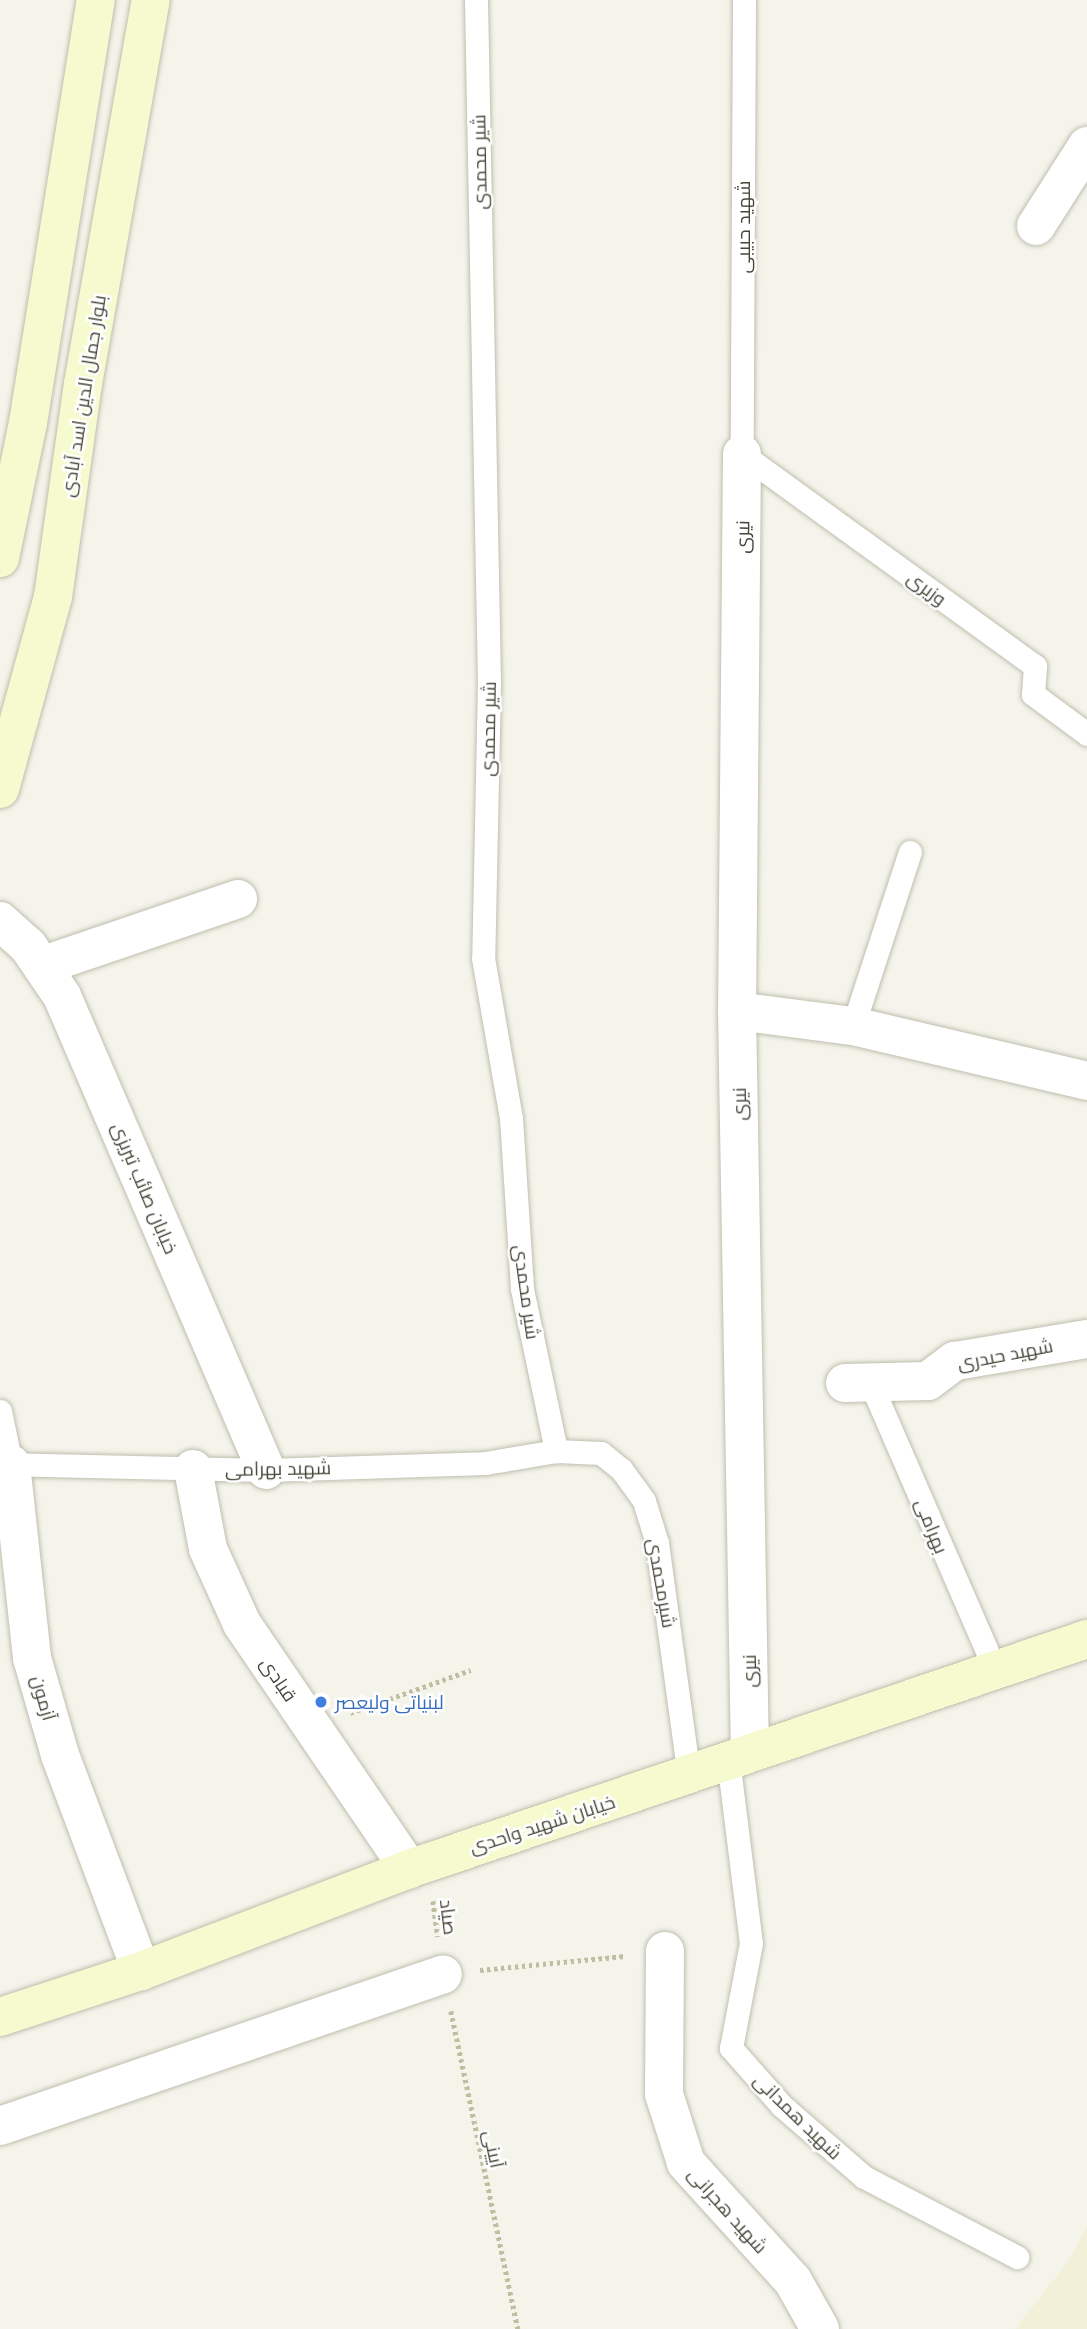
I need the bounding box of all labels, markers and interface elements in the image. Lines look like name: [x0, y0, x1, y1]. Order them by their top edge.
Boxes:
street label: شیر محمدی: [467, 114, 491, 210]
street label: شهید حبیبی: [732, 181, 754, 273]
street label: بلوار جمال الدین اسد آبادی: [56, 293, 110, 499]
street label: نیری: [730, 520, 754, 554]
street label: وزیری: [903, 566, 951, 610]
street label: شیر محمدی: [476, 681, 500, 777]
street label: نیری: [727, 1087, 751, 1121]
street label: خیابان صائب تبریزی: [107, 1119, 183, 1257]
street label: شیر محمدی: [509, 1243, 545, 1341]
street label: شهید حیدری: [955, 1334, 1055, 1374]
street label: شهید بهرامی: [225, 1456, 331, 1480]
street label: بهرامی: [911, 1495, 953, 1557]
street label: شیرمحمدی: [643, 1536, 681, 1630]
street label: قبادی: [256, 1652, 302, 1706]
street label: نیری: [737, 1654, 761, 1688]
street label: آزمون: [27, 1673, 61, 1723]
place label: لبنیاتی ولیعصر: [335, 1691, 444, 1713]
marker: لبنیاتی ولیعصر: [313, 1694, 329, 1710]
street label: خیابان شهید واحدی: [466, 1790, 618, 1858]
street label: صیاد: [435, 1898, 463, 1936]
street label: شهید همدانی: [749, 2068, 847, 2164]
street label: آیینی: [479, 2128, 509, 2170]
street label: شهید هجرانی: [683, 2162, 773, 2258]

